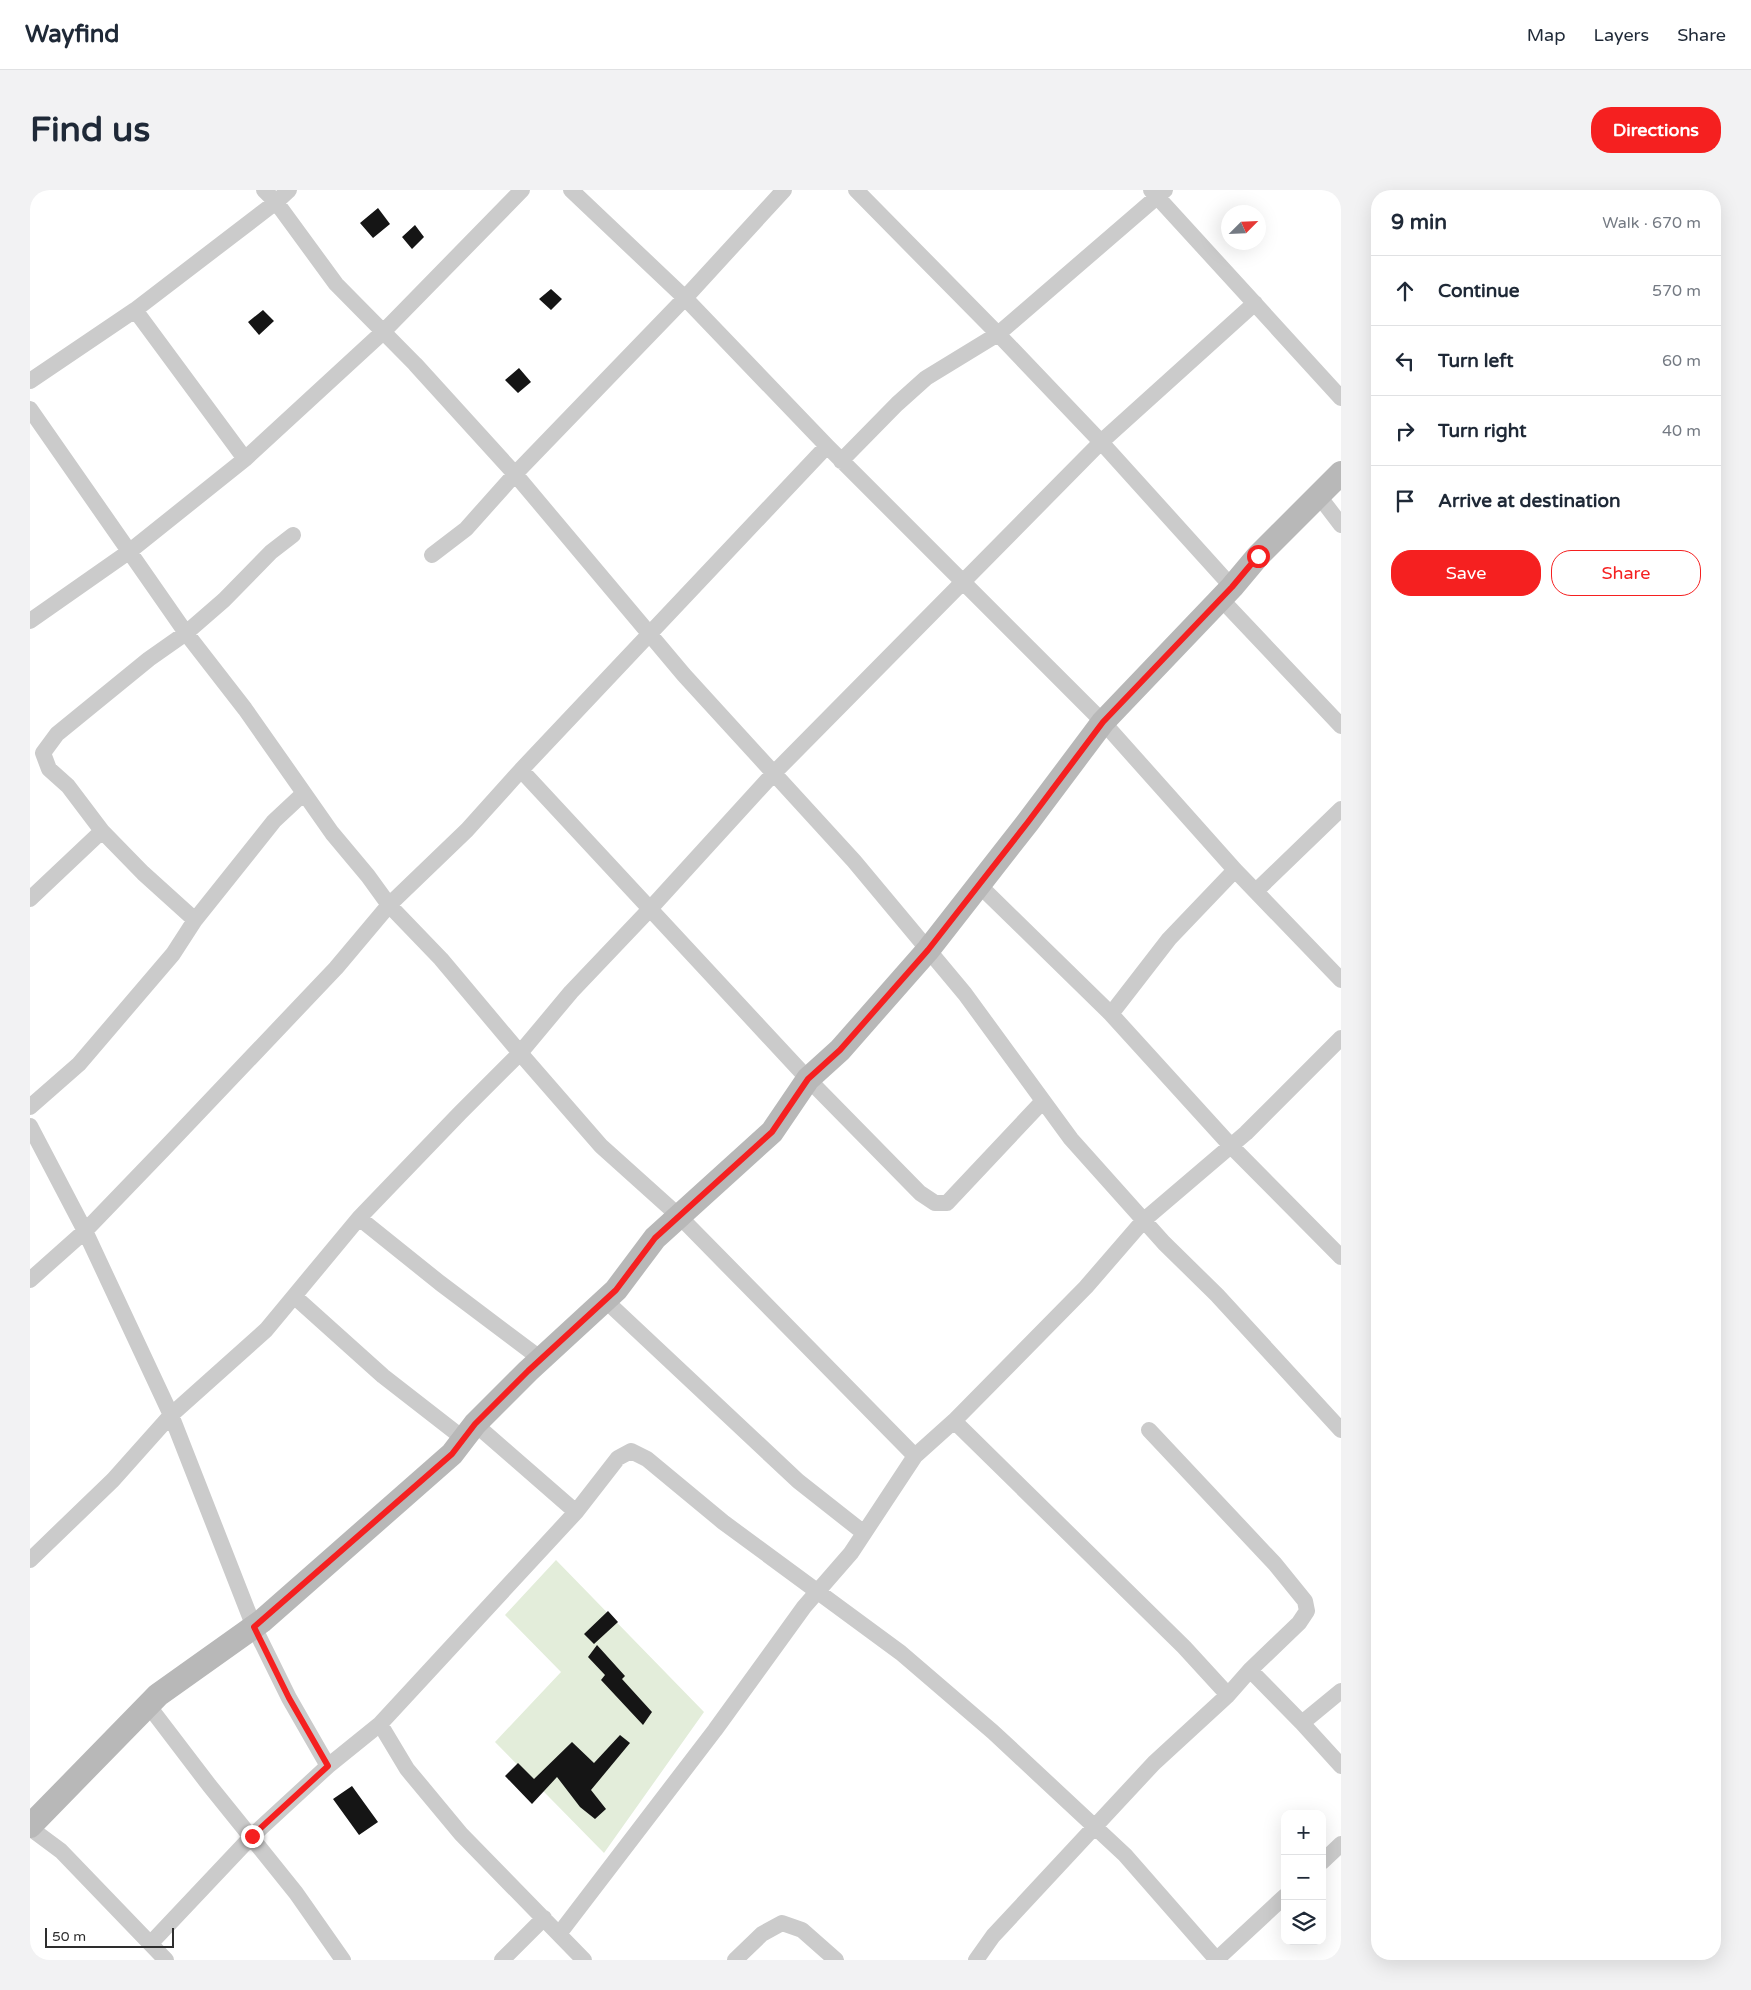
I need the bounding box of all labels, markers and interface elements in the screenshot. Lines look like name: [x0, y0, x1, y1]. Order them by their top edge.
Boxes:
text: Wayfind: [25, 20, 120, 49]
text: Map: [1527, 24, 1566, 46]
text: Layers: [1594, 24, 1649, 46]
text: Share: [1677, 24, 1726, 46]
button: Directions: [1591, 107, 1721, 153]
text: Find us: [30, 109, 150, 151]
north arrow: [1221, 205, 1266, 250]
text: 9 min: [1391, 210, 1447, 235]
text: Walk · 670 m: [1602, 213, 1701, 233]
icon: ahead: [1391, 277, 1419, 305]
text: Continue: [1438, 280, 1520, 302]
text: 570 m: [1652, 281, 1701, 301]
icon: left: [1391, 347, 1419, 375]
text: Turn left: [1438, 350, 1514, 372]
text: 60 m: [1662, 351, 1701, 371]
icon: right: [1391, 417, 1419, 445]
text: Turn right: [1438, 420, 1526, 442]
text: 40 m: [1662, 421, 1701, 441]
icon: arrive: [1391, 487, 1419, 515]
text: Arrive at destination: [1438, 490, 1621, 512]
route start: [1247, 545, 1270, 568]
button: Save: [1391, 550, 1541, 596]
button: Share: [1551, 550, 1701, 596]
map controls: [1281, 1810, 1326, 1945]
button: +: [1281, 1810, 1326, 1855]
route end: [241, 1825, 264, 1848]
button: −: [1281, 1855, 1326, 1900]
button: layers: [1281, 1900, 1326, 1945]
scale bar: [45, 1925, 174, 1948]
text: 50 m: [52, 1928, 86, 1945]

